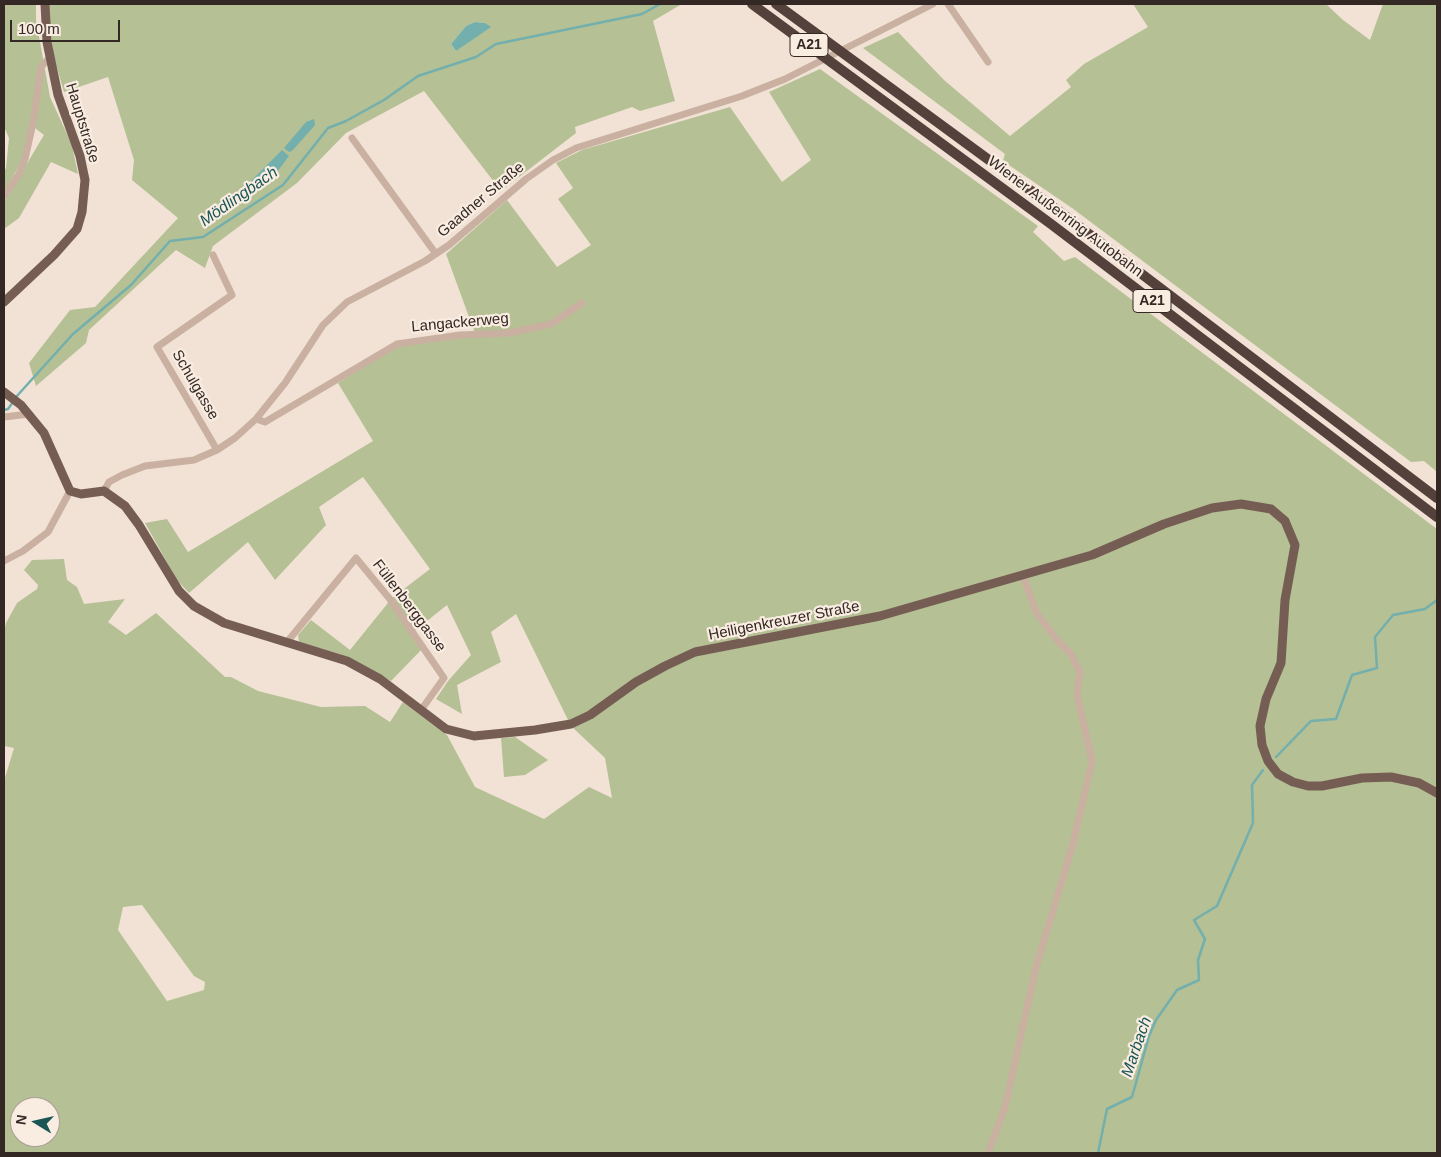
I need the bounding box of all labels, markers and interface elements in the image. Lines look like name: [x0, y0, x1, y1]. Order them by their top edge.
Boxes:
scale bar: [12, 10, 122, 42]
text: 100 m: [18, 20, 60, 37]
road number: A21: [790, 34, 828, 56]
street label: Hauptstraße: [61, 81, 103, 165]
street label: Wiener Außenring Autobahn: [984, 153, 1146, 281]
street label: Gaadner Straße: [434, 159, 528, 241]
water label: Mödlingbach: [196, 163, 282, 231]
road number: A21: [1133, 290, 1171, 312]
street label: Langackerweg: [411, 310, 509, 336]
street label: Schulgasse: [168, 347, 222, 423]
street label: Füllenberggasse: [368, 556, 450, 656]
street label: Heiligenkreuzer Straße: [707, 598, 861, 644]
water label: Marbach: [1118, 1014, 1156, 1080]
north arrow: [10, 1097, 60, 1147]
text: N: [12, 1114, 30, 1126]

